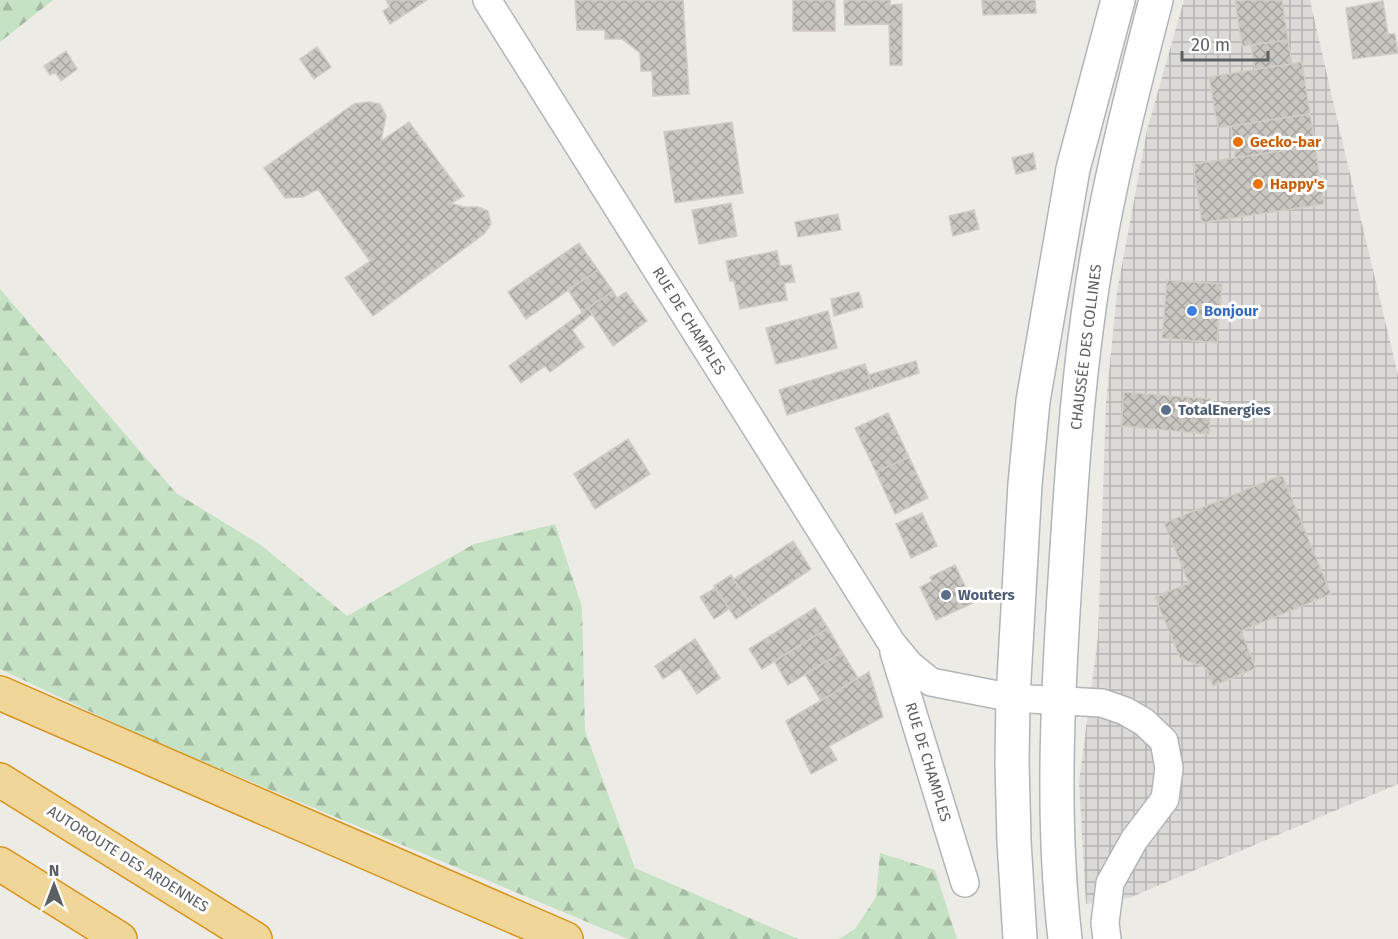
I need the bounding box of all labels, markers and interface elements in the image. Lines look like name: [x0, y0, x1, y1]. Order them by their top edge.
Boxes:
scale bar: [1182, 24, 1268, 62]
text: 20 m: [1191, 34, 1230, 56]
place label: Gecko-bar: [1250, 133, 1322, 151]
marker: Gecko-bar: [1231, 135, 1245, 149]
place label: Happy's: [1270, 175, 1324, 193]
marker: Happy's: [1251, 177, 1265, 191]
street label: CHAUSSÉE DES COLLINES: [1067, 263, 1105, 431]
street label: RUE DE CHAMPLES: [649, 264, 729, 378]
place label: Bonjour: [1204, 302, 1259, 320]
marker: Bonjour: [1185, 304, 1199, 318]
place label: TotalEnergies: [1178, 401, 1271, 419]
marker: TotalEnergies: [1159, 403, 1173, 417]
place label: Wouters: [958, 586, 1015, 604]
marker: Wouters: [939, 588, 953, 602]
street label: RUE DE CHAMPLES: [901, 700, 955, 824]
street label: AUTOROUTE DES ARDENNES: [44, 802, 212, 916]
north arrow: [24, 855, 84, 915]

